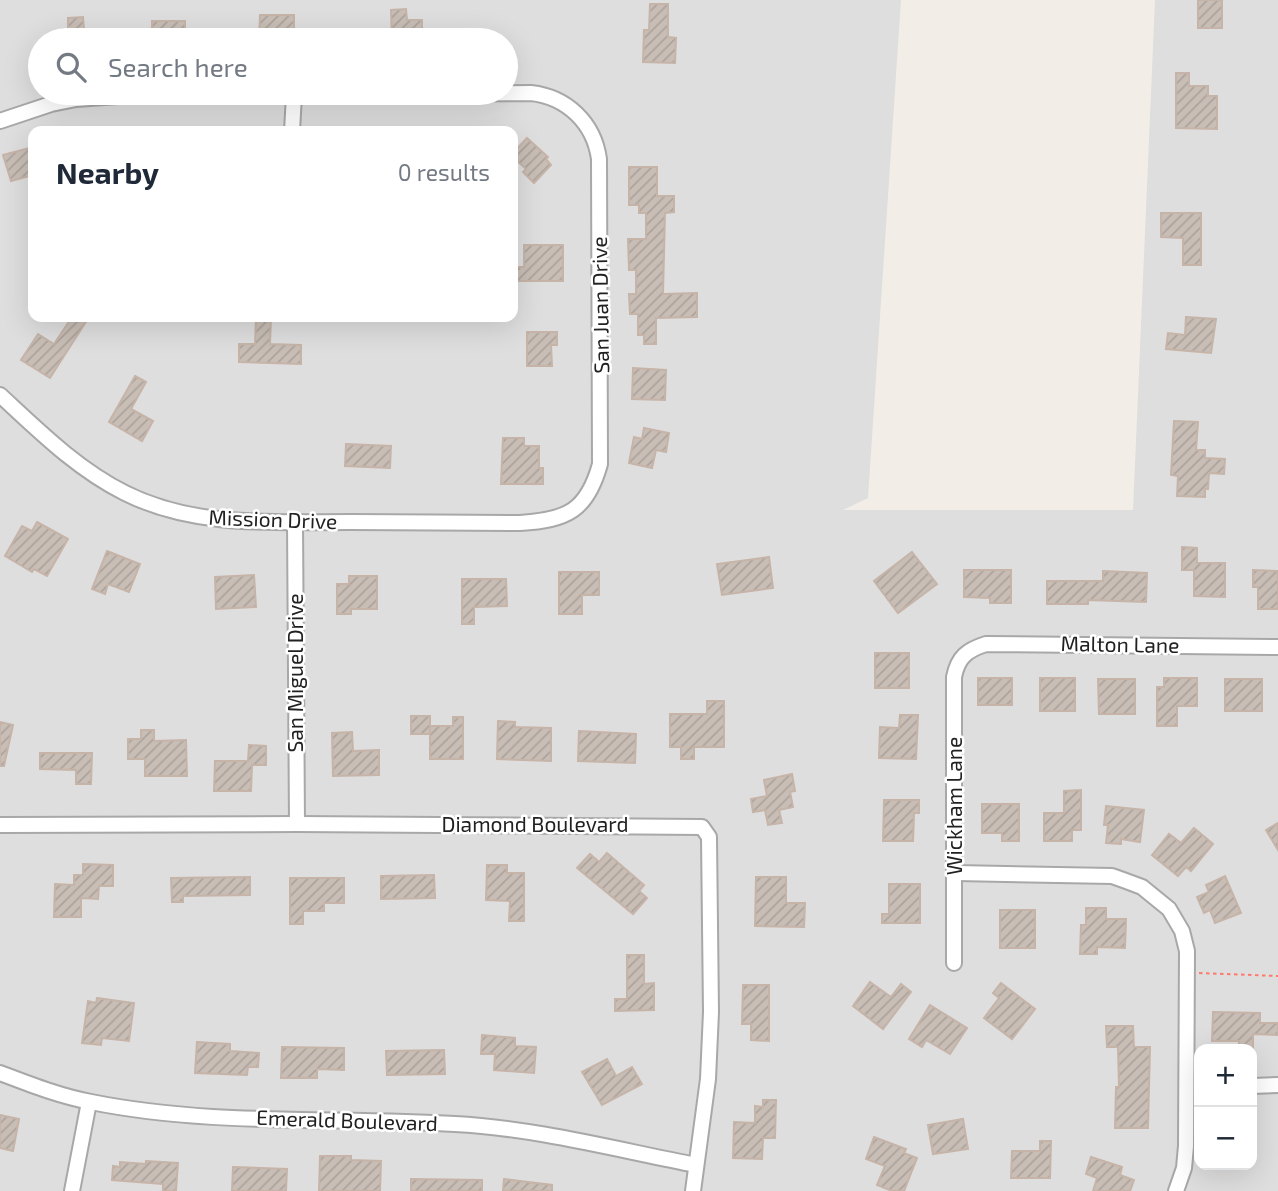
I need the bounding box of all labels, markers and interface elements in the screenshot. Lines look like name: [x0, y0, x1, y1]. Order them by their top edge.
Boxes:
search box: [28, 28, 518, 105]
icon: search: [52, 48, 90, 86]
text: Search here: [108, 51, 248, 82]
text: Nearby: [56, 154, 159, 190]
text: 0 results: [398, 158, 490, 186]
street label: San Juan Drive: [586, 236, 613, 374]
street label: Mission Drive: [208, 504, 338, 533]
street label: San Miguel Drive: [282, 593, 307, 753]
street label: Malton Lane: [1060, 630, 1180, 657]
street label: Wickham Lane: [941, 737, 966, 875]
street label: Diamond Boulevard: [441, 811, 629, 836]
map controls: [1194, 1044, 1257, 1170]
button: +: [1194, 1044, 1257, 1107]
street label: Emerald Boulevard: [256, 1104, 438, 1135]
button: −: [1194, 1107, 1257, 1170]

